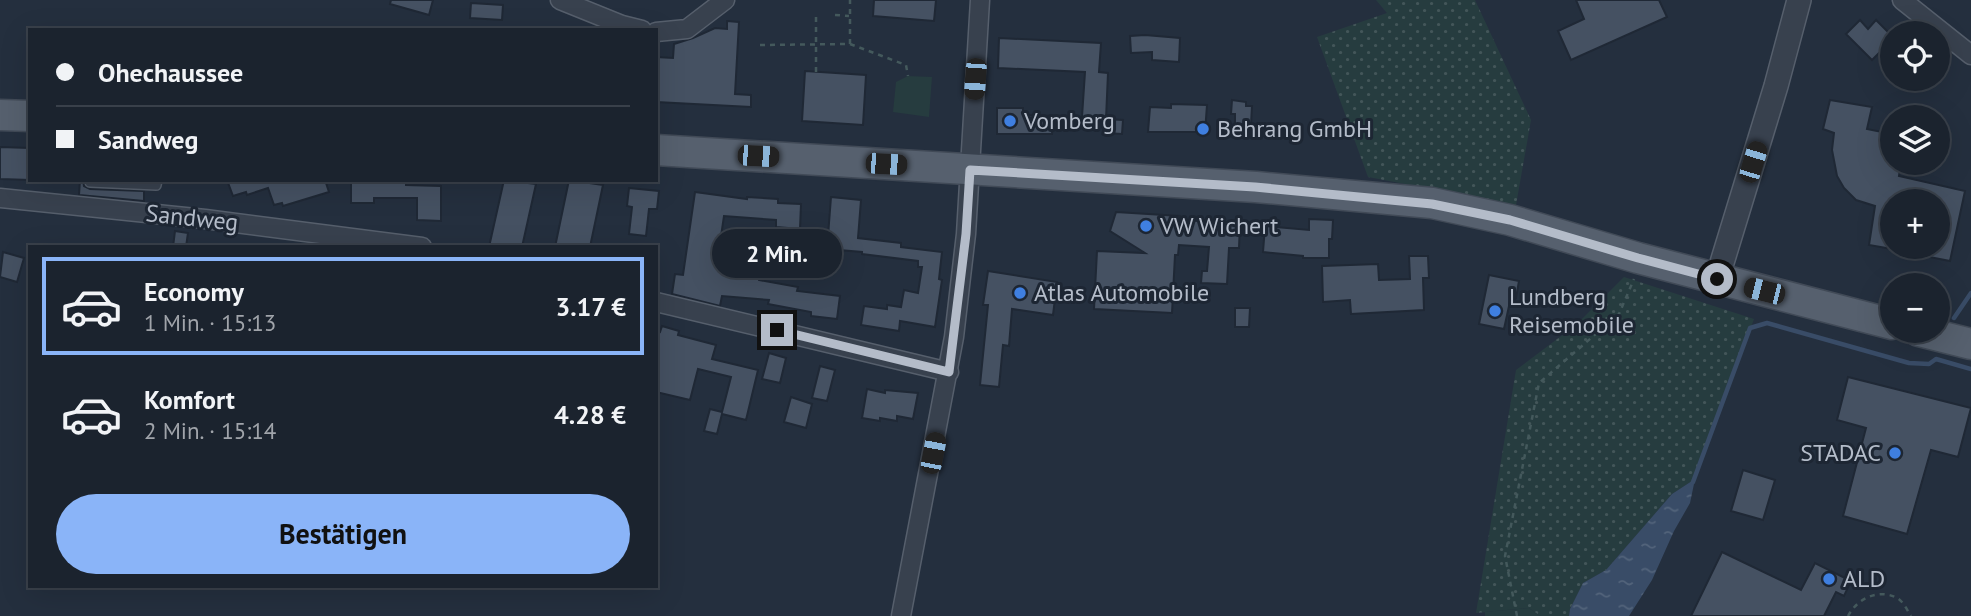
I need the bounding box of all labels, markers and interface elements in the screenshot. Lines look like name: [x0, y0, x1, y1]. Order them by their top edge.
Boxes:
map controls: [1880, 21, 1950, 343]
button: locate: [1880, 21, 1950, 91]
text: Ohechaussee: [98, 56, 243, 89]
car: [964, 57, 987, 101]
place label: Vomberg: [1023, 105, 1115, 136]
button: layers: [1880, 105, 1950, 175]
marker: Vomberg: [1002, 113, 1018, 129]
place label: Behrang GmbH: [1217, 113, 1372, 144]
marker: Behrang GmbH: [1195, 121, 1211, 137]
text: Sandweg: [98, 123, 198, 156]
car: [1737, 139, 1770, 185]
car: [737, 144, 780, 168]
car: [865, 152, 908, 176]
button: +: [1880, 189, 1950, 259]
street label: Sandweg: [144, 197, 240, 238]
place label: VW Wichert: [1159, 210, 1278, 241]
marker: VW Wichert: [1138, 218, 1154, 234]
callout: 2 Min.: [712, 229, 842, 278]
text: 2 Min.: [746, 239, 808, 268]
route start: [1701, 263, 1733, 295]
button: −: [1880, 273, 1950, 343]
icon: car: [60, 275, 123, 338]
text: Economy: [144, 275, 244, 308]
car: [1742, 276, 1787, 306]
place label: Atlas Automobile: [1034, 277, 1209, 308]
place label: Lundberg Reisemobile: [1509, 281, 1634, 340]
marker: Atlas Automobile: [1012, 285, 1028, 301]
text: 3.17 €: [555, 290, 626, 323]
marker: Lundberg Reisemobile: [1487, 303, 1503, 319]
text: 1 Min. · 15:13: [144, 308, 276, 337]
route end: [761, 314, 793, 346]
icon: car: [60, 383, 123, 446]
text: Komfort: [144, 383, 235, 416]
text: 4.28 €: [554, 398, 626, 431]
text: 2 Min. · 15:14: [144, 416, 276, 445]
car: [919, 430, 948, 476]
place label: STADAC: [1800, 437, 1881, 468]
marker: STADAC: [1887, 445, 1903, 461]
button: Bestätigen: [56, 494, 630, 574]
place label: ALD: [1843, 563, 1885, 594]
marker: ALD: [1821, 571, 1837, 587]

